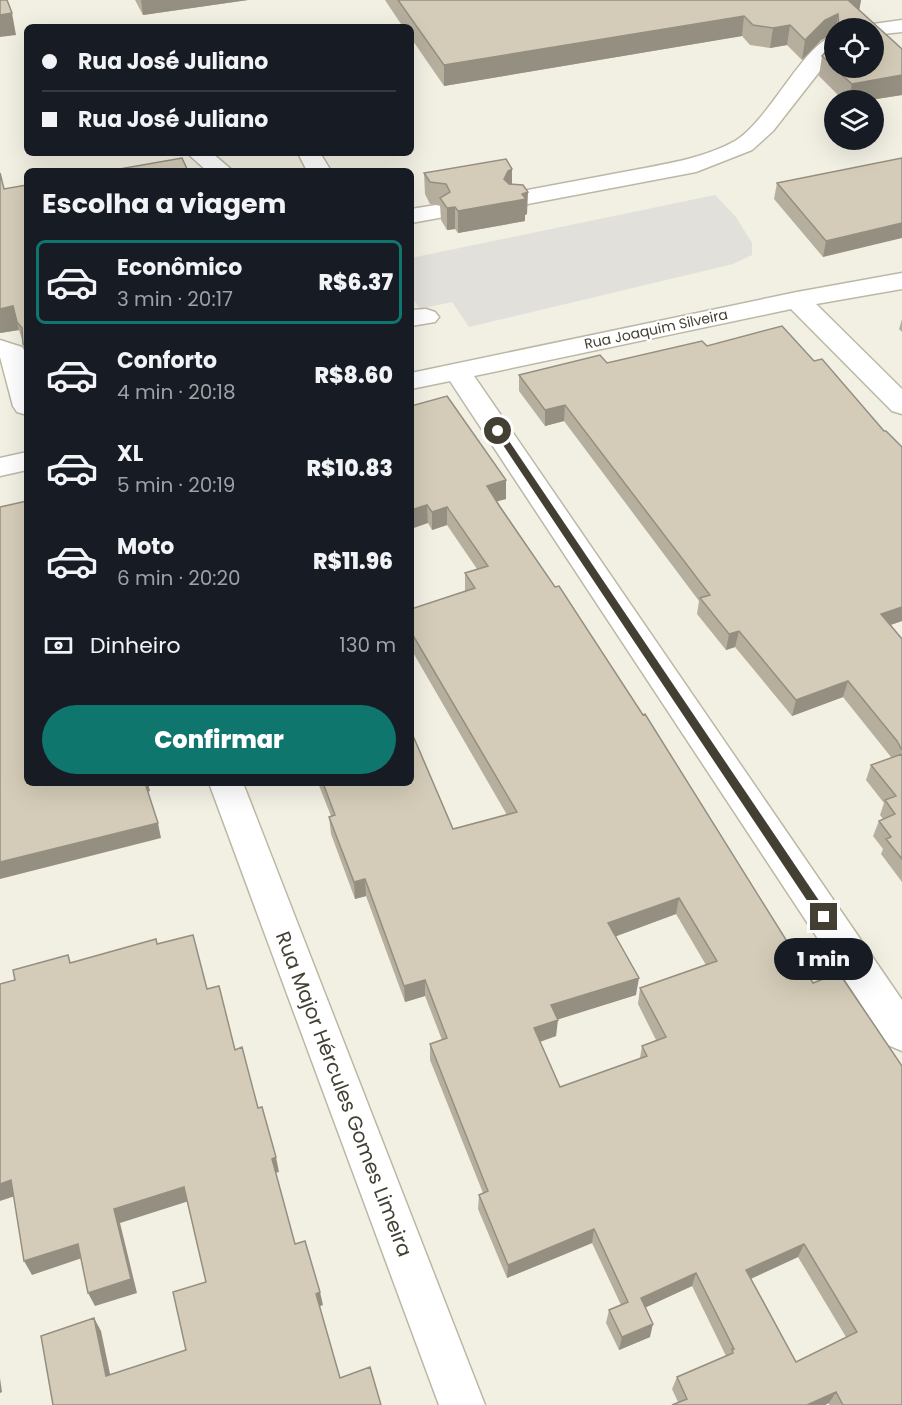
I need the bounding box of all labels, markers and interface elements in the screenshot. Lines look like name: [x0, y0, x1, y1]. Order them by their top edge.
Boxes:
map controls: [824, 18, 884, 150]
button: locate: [824, 18, 884, 78]
text: Rua José Juliano: [78, 46, 268, 77]
button: layers: [824, 90, 884, 150]
text: Rua José Juliano: [78, 104, 268, 135]
text: Escolha a viagem: [42, 185, 286, 222]
text: Econômico: [117, 252, 242, 283]
icon: car: [45, 255, 99, 309]
text: R$6.37: [318, 267, 393, 298]
text: 3 min · 20:17: [117, 285, 233, 313]
street label: Rua Joaquim Silveira: [582, 304, 730, 354]
text: Conforto: [117, 345, 217, 376]
icon: car: [45, 348, 99, 402]
text: R$8.60: [315, 360, 393, 391]
text: 4 min · 20:18: [117, 378, 236, 406]
route start: [484, 417, 511, 444]
text: XL: [117, 438, 143, 469]
icon: car: [45, 441, 99, 495]
text: R$10.83: [307, 453, 393, 484]
text: 5 min · 20:19: [117, 471, 235, 499]
text: Moto: [117, 531, 174, 562]
icon: car: [45, 534, 99, 588]
text: R$11.96: [313, 546, 393, 577]
text: 6 min · 20:20: [117, 564, 241, 592]
icon: cash: [42, 629, 75, 662]
text: Dinheiro: [90, 630, 180, 661]
text: 130 m: [339, 631, 396, 659]
button: Confirmar: [42, 705, 396, 774]
route end: [810, 903, 837, 930]
street label: Rua Major Hércules Gomes Limeira: [269, 927, 419, 1261]
callout: 1 min: [774, 938, 874, 980]
text: 1 min: [797, 945, 850, 973]

